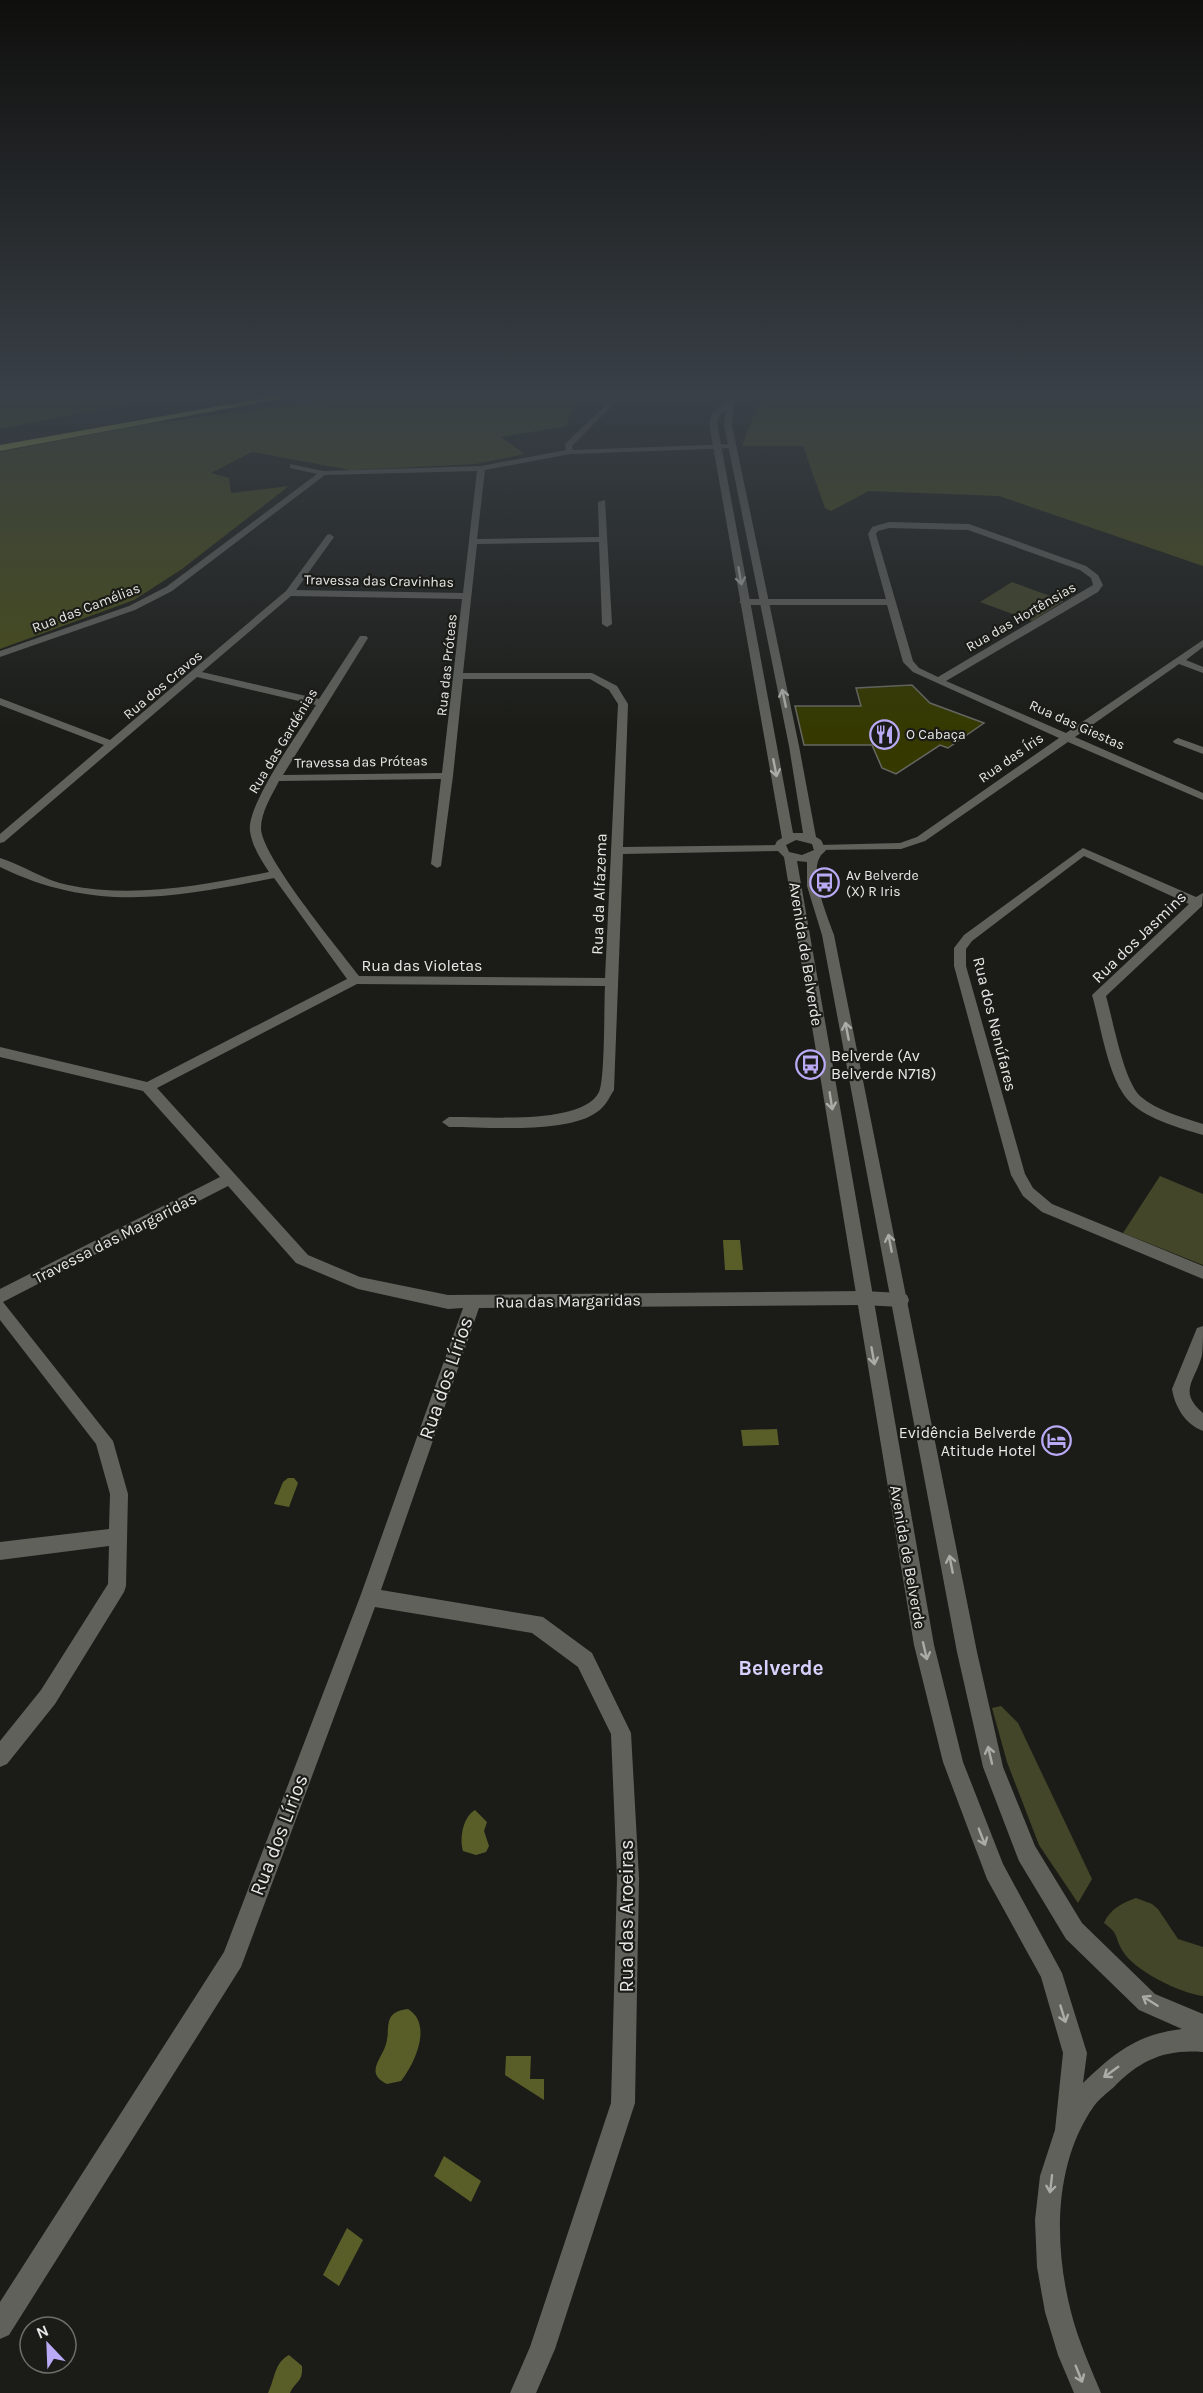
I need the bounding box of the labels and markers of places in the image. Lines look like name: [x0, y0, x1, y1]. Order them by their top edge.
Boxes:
restaurant icon: O Cabaça: [869, 718, 901, 750]
place label: O Cabaça: [906, 726, 966, 743]
bus stop icon: Av Belverde (X) R Iris: [809, 867, 841, 899]
place label: Av Belverde (X) R Iris: [846, 867, 919, 900]
place label: Belverde (Av Belverde N718): [831, 1046, 936, 1083]
bus stop icon: Belverde (Av Belverde N718): [794, 1048, 826, 1080]
place label: Evidência Belverde Atitude Hotel: [899, 1423, 1036, 1460]
hotel icon: Evidência Belverde Atitude Hotel: [1041, 1425, 1073, 1457]

